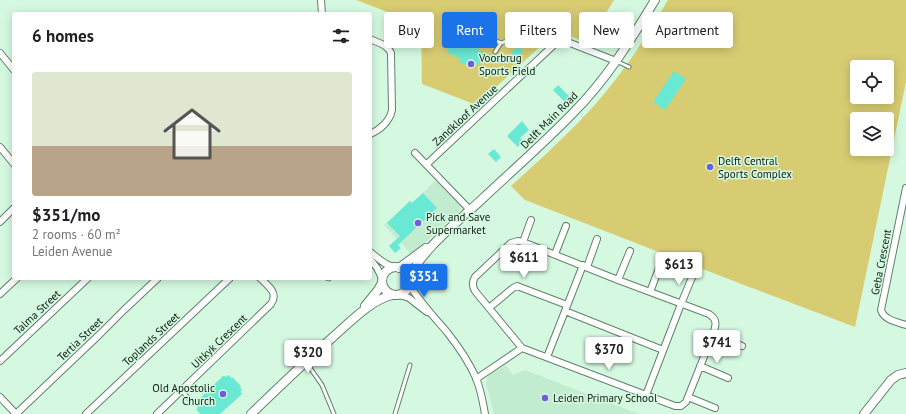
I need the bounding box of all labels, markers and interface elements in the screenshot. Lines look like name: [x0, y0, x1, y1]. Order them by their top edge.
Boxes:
chip: Buy: [384, 12, 434, 48]
chip: Rent: [442, 12, 497, 48]
chip: Filters: [505, 12, 571, 48]
chip: New: [579, 12, 634, 48]
chip: Apartment: [642, 12, 733, 48]
text: 6 homes: [32, 25, 94, 47]
icon: filters: [330, 25, 352, 47]
place label: Voorbrug Sports Field: [478, 51, 535, 78]
marker: Voorbrug Sports Field: [466, 59, 476, 69]
map controls: [850, 60, 894, 156]
button: locate: [850, 60, 894, 104]
street label: Zandkloof Avenue: [430, 81, 501, 149]
street label: Delft Main Road: [517, 88, 581, 152]
icon: home: [156, 98, 228, 170]
button: layers: [850, 112, 894, 156]
place label: Delft Central Sports Complex: [718, 154, 792, 181]
marker: Delft Central Sports Complex: [705, 162, 715, 172]
text: $351/mo: [32, 204, 100, 226]
place label: Pick and Save Supermarket: [426, 210, 491, 237]
marker: Pick and Save Supermarket: [413, 218, 423, 228]
text: 2 rooms · 60 m²: [32, 226, 121, 243]
street label: Geba Crescent: [868, 228, 894, 296]
text: Leiden Avenue: [32, 243, 112, 260]
pin: $611: [500, 245, 548, 279]
text: $611: [509, 249, 539, 266]
pin: $613: [655, 252, 703, 286]
text: $613: [664, 256, 694, 273]
pin: $351: [400, 264, 448, 298]
text: $351: [409, 268, 439, 285]
street label: Talma Street: [11, 287, 64, 337]
street label: Toplands Street: [120, 309, 183, 369]
street label: Uitkyk Crescent: [188, 311, 250, 371]
street label: Tertia Street: [54, 314, 106, 364]
pin: $741: [693, 330, 741, 364]
text: $741: [702, 334, 732, 351]
pin: $370: [585, 337, 633, 371]
pin: $320: [284, 340, 332, 374]
text: $370: [594, 341, 624, 358]
text: $320: [293, 344, 323, 361]
place label: Old Apostolic Church: [152, 381, 215, 408]
marker: Old Apostolic Church: [218, 389, 228, 399]
place label: Leiden Primary School: [553, 391, 658, 405]
marker: Leiden Primary School: [540, 393, 550, 403]

